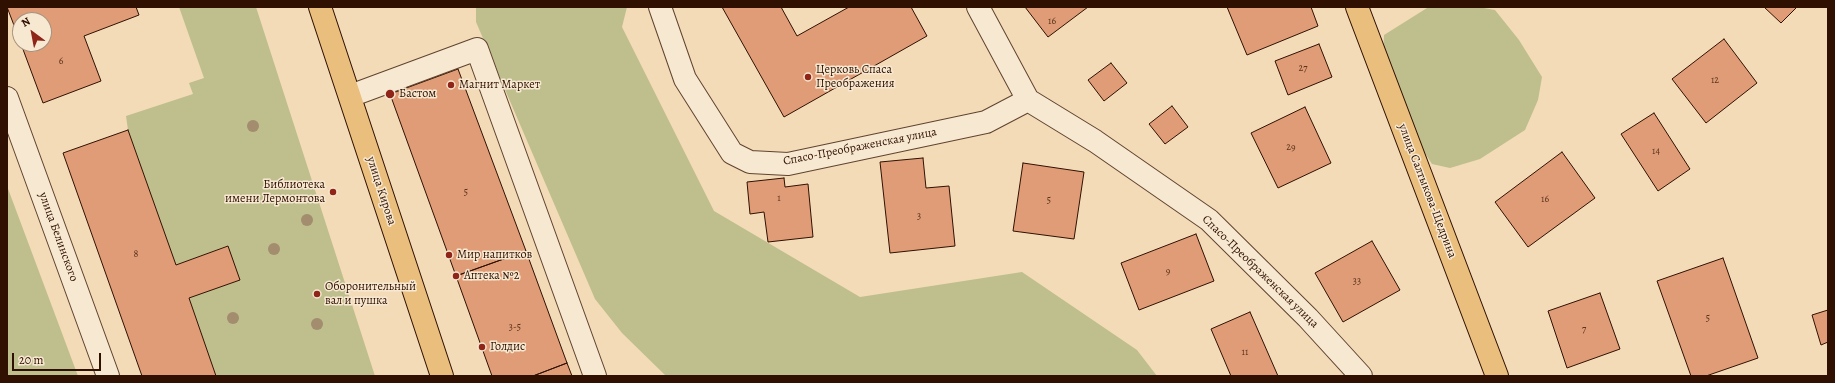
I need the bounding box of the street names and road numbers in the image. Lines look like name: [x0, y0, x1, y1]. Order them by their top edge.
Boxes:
street label: улица Салтыкова-Щедрина: [1395, 122, 1459, 260]
street label: Спасо-Преображенская улица: [782, 125, 938, 169]
street label: улица Кирова: [363, 155, 399, 227]
street label: улица Белинского: [35, 190, 81, 284]
street label: Спасо-Преображенская улица: [1199, 213, 1321, 331]

